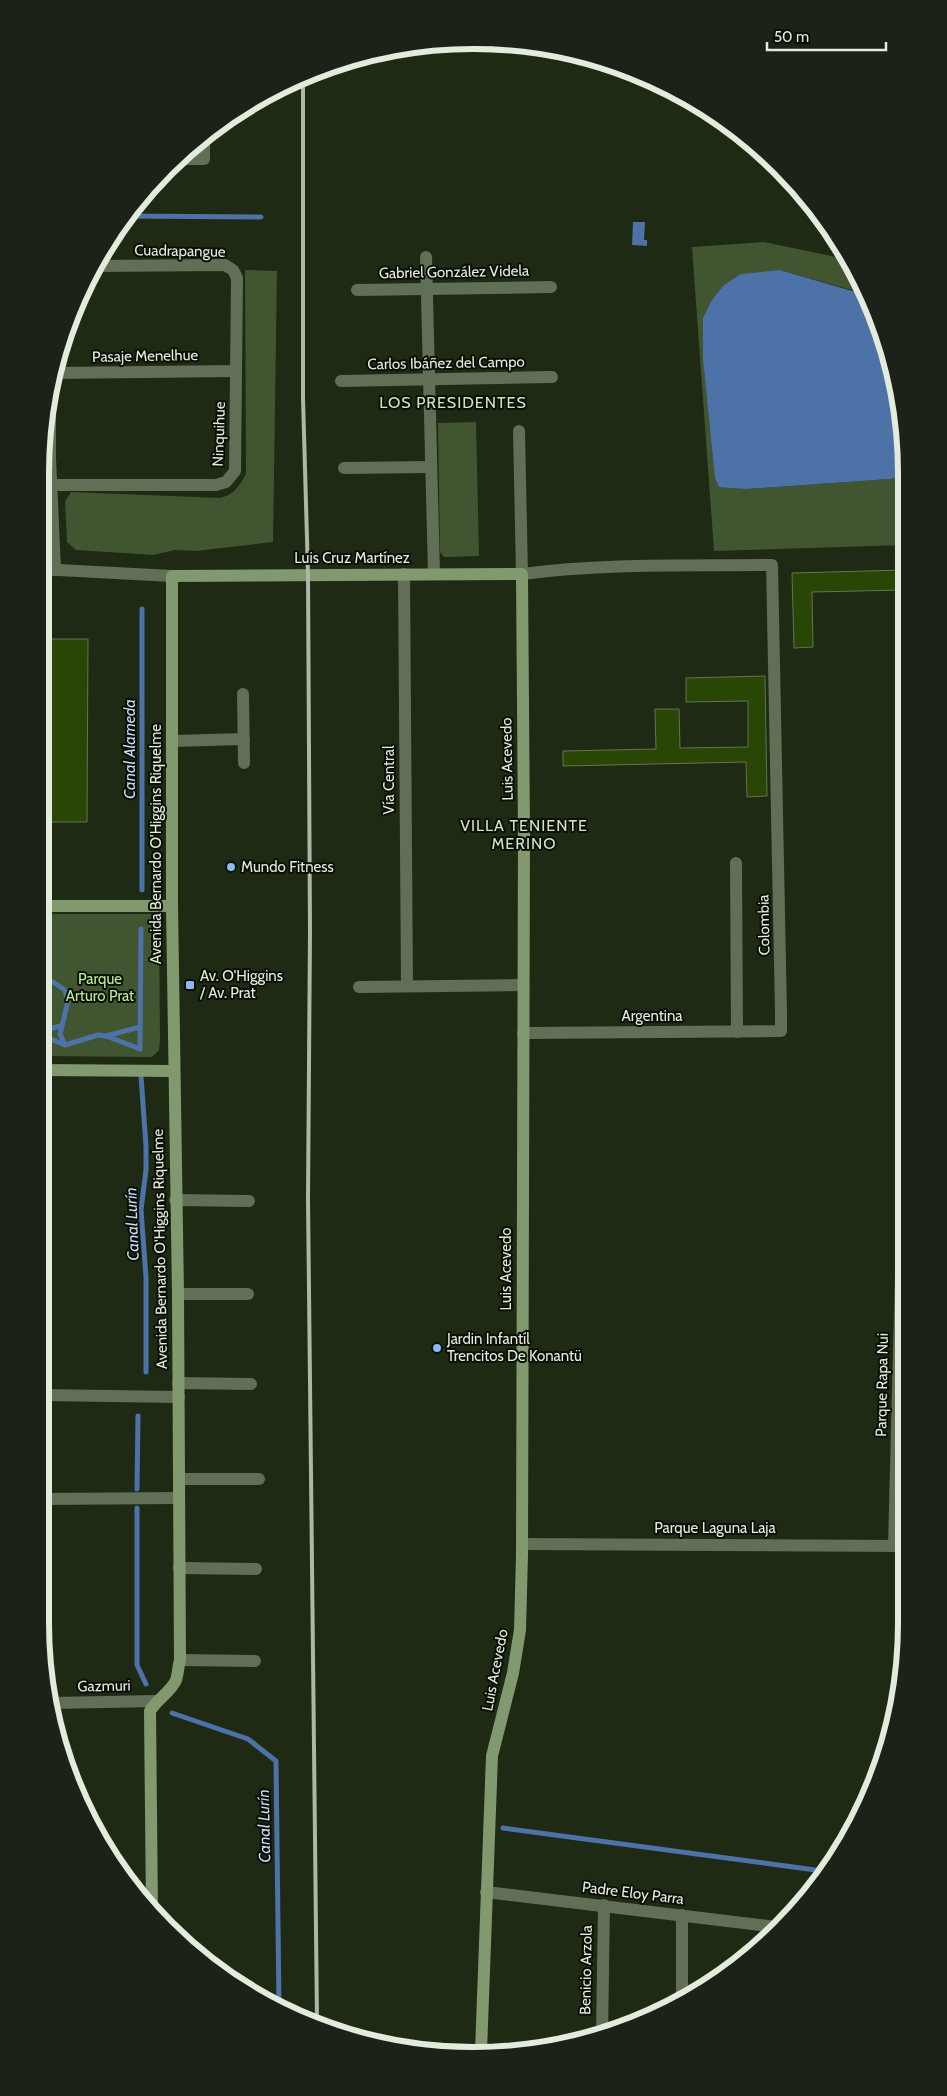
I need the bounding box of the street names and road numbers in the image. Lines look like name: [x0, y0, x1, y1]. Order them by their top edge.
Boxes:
street label: Cuadrapangue: [134, 241, 226, 261]
street label: Gabriel González Videla: [379, 262, 530, 282]
street label: Pasaje Menelhue: [92, 346, 199, 366]
street label: Carlos Ibáñez del Campo: [367, 353, 525, 373]
street label: Ninquihue: [209, 401, 229, 467]
street label: Luis Cruz Martínez: [294, 549, 410, 567]
street label: Luis Acevedo: [497, 717, 517, 801]
street label: Avenida Bernardo O'Higgins Riquelme: [147, 724, 165, 964]
street label: Vía Central: [380, 745, 398, 814]
street label: Colombia: [754, 894, 774, 956]
street label: Argentina: [621, 1007, 683, 1025]
street label: Avenida Bernardo O'Higgins Riquelme: [149, 1129, 171, 1369]
street label: Luis Acevedo: [497, 1228, 515, 1310]
street label: Parque Rapa Nui: [872, 1333, 892, 1437]
street label: Parque Laguna Laja: [654, 1519, 777, 1537]
street label: Luis Acevedo: [478, 1628, 512, 1712]
street label: Gazmuri: [77, 1677, 131, 1695]
street label: Padre Eloy Parra: [581, 1878, 686, 1908]
street label: Benicio Arzola: [576, 1924, 596, 2015]

